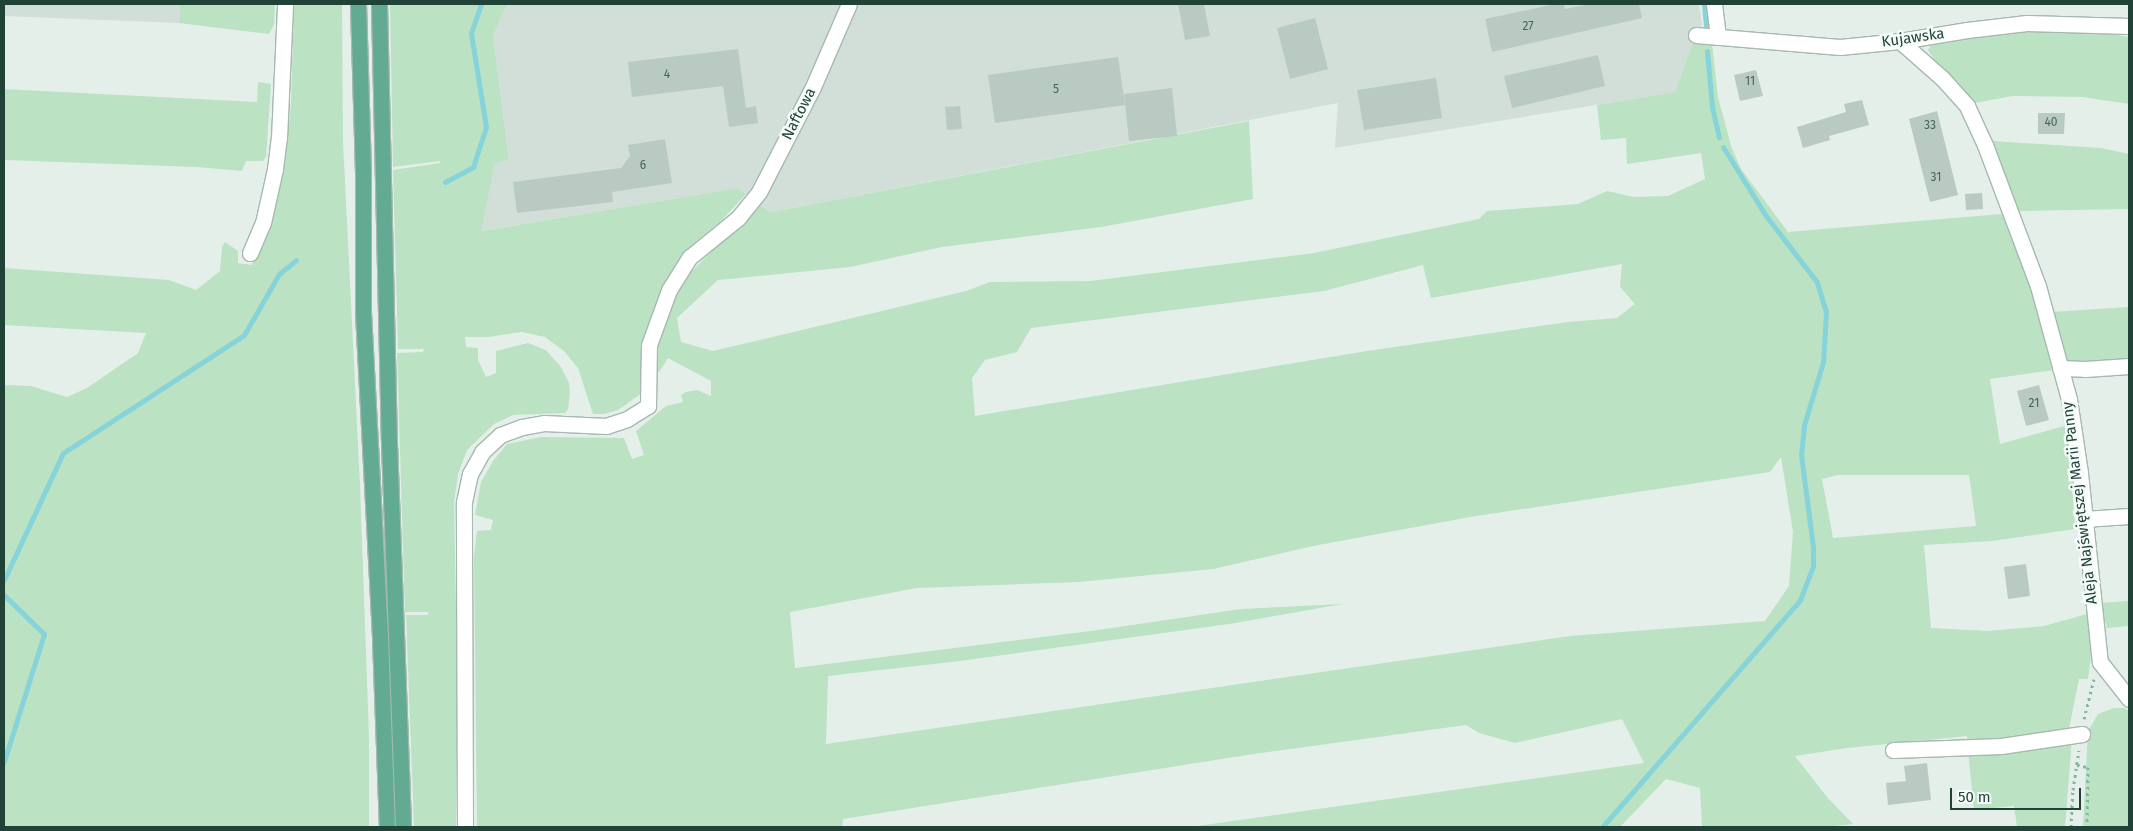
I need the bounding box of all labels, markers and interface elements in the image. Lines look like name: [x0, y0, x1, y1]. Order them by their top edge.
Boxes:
house number: 27: [1522, 20, 1534, 34]
street label: Kujawska: [1881, 25, 1945, 51]
house number: 4: [664, 68, 670, 82]
house number: 11: [1745, 75, 1755, 89]
house number: 5: [1053, 83, 1059, 97]
street label: Naftowa: [778, 85, 820, 143]
house number: 40: [2044, 116, 2058, 130]
house number: 33: [1924, 119, 1936, 133]
house number: 6: [640, 159, 646, 173]
house number: 31: [1931, 171, 1941, 185]
house number: 21: [2029, 397, 2039, 411]
street label: Aleja Najświętszej Marii Panny: [2059, 401, 2101, 605]
scale bar: [1953, 778, 2084, 810]
text: 50 m: [1958, 788, 1991, 806]

